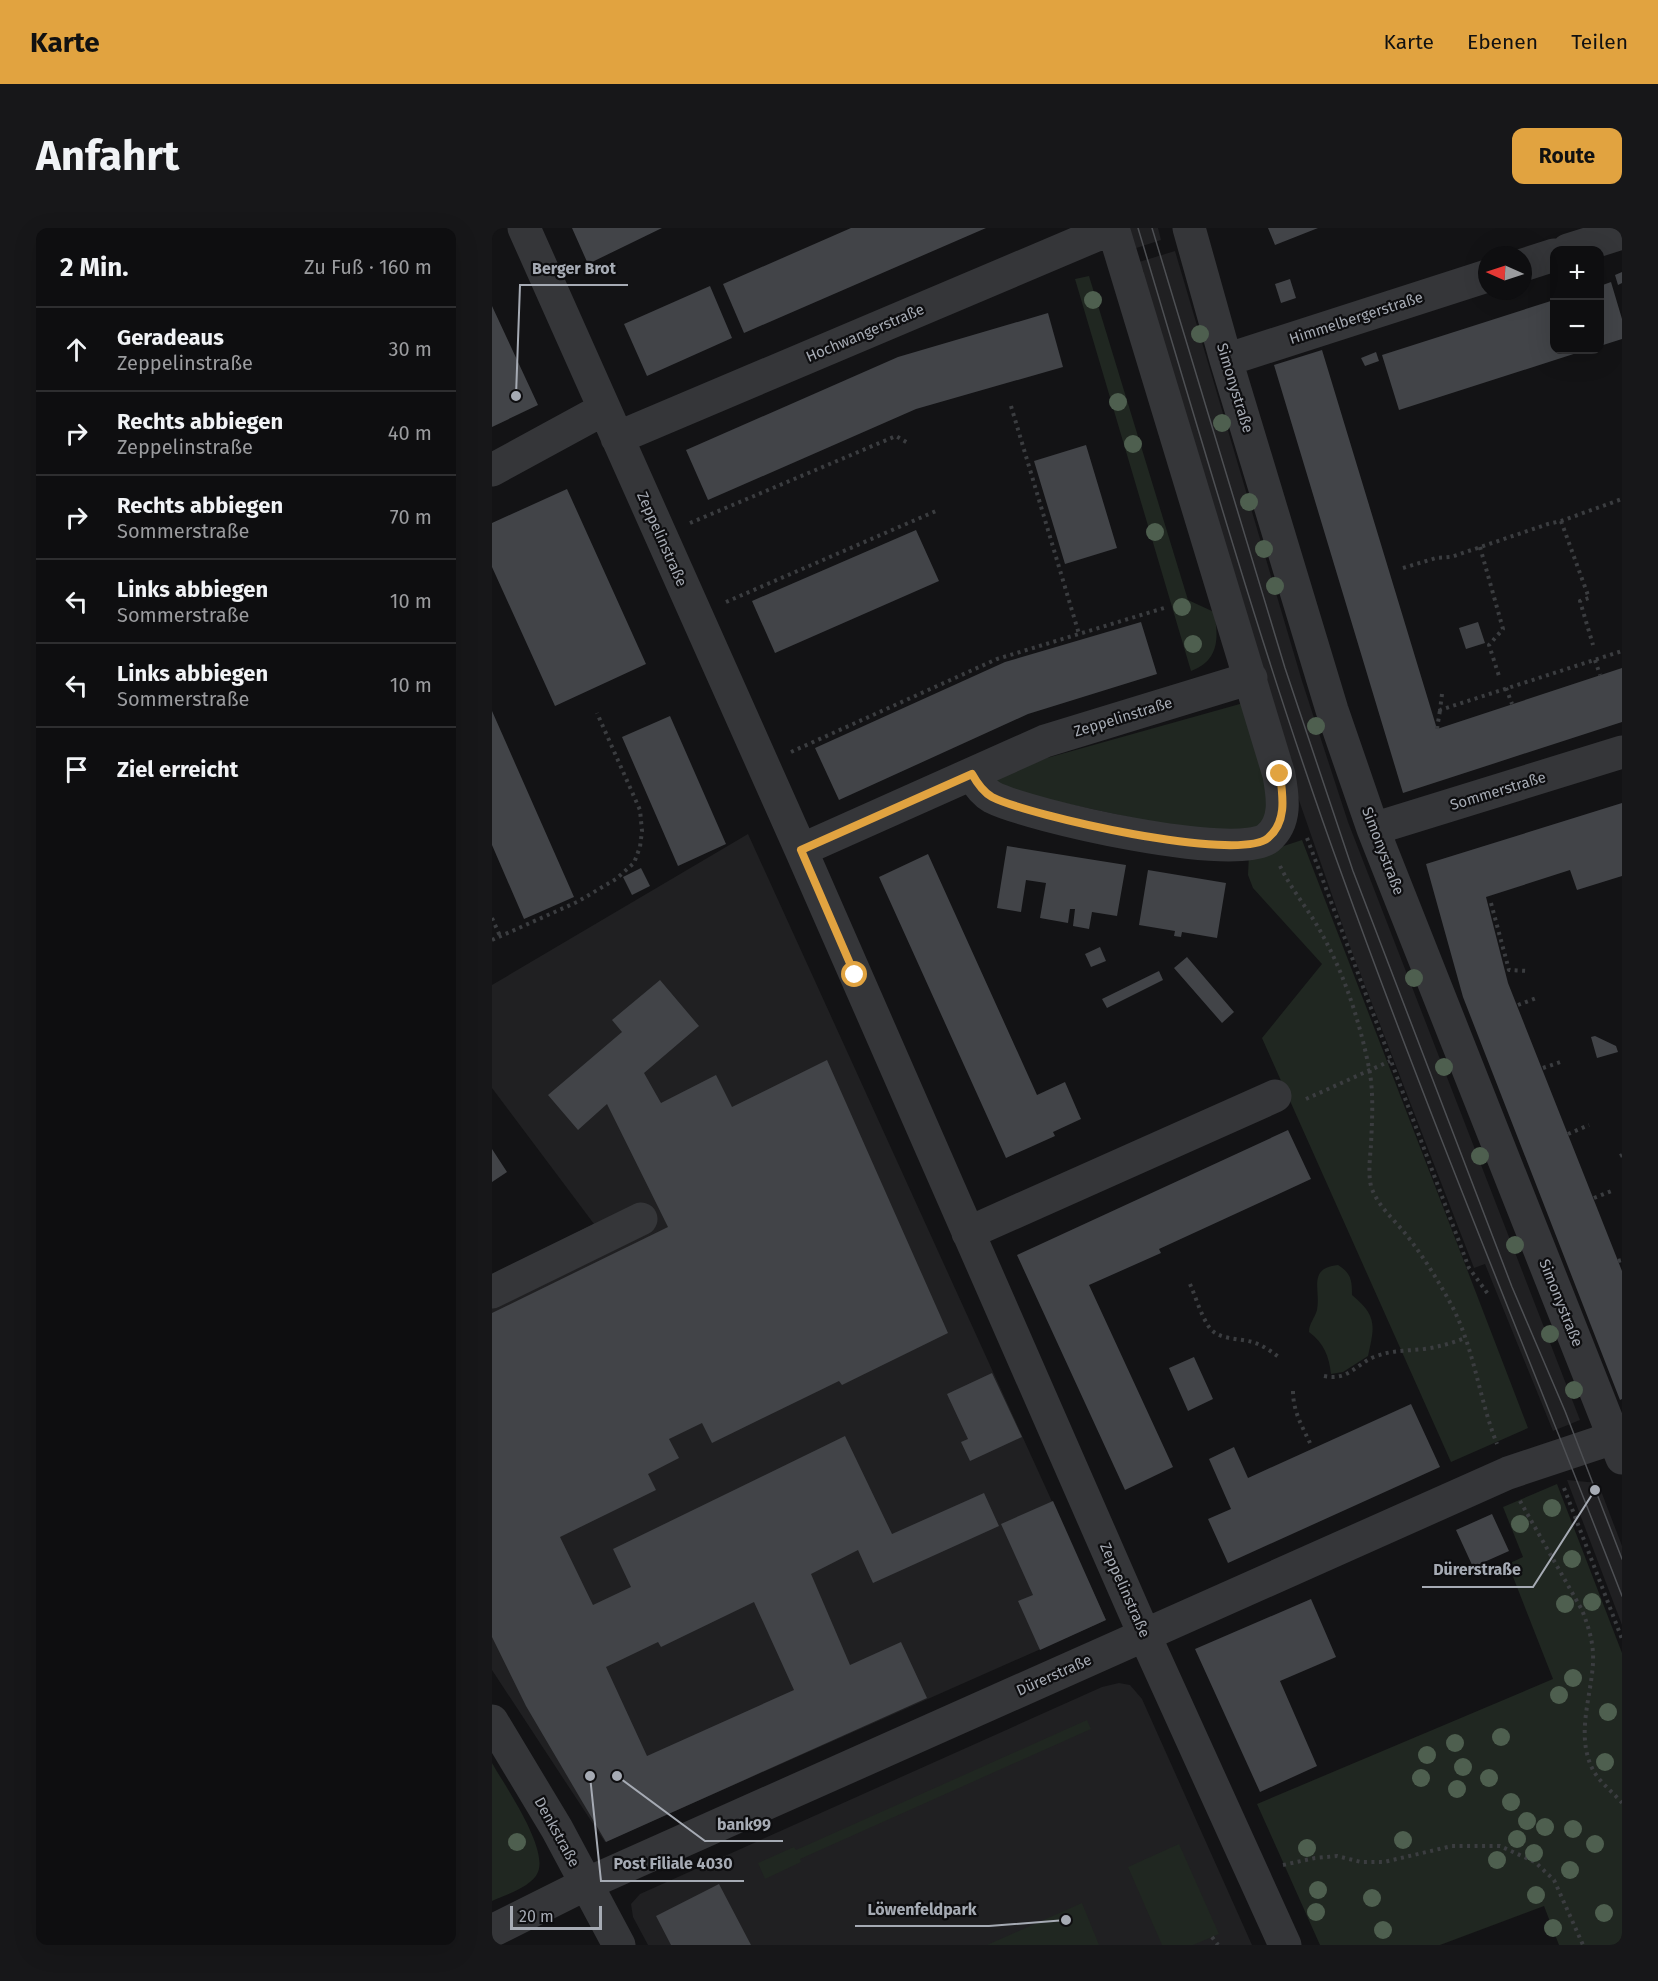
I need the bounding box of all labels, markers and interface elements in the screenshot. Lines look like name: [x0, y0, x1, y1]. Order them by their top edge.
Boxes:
text: Karte: [30, 26, 100, 59]
text: Karte: [1383, 29, 1434, 55]
text: Ebenen: [1467, 29, 1538, 55]
text: Teilen: [1571, 29, 1628, 55]
button: Route: [1512, 128, 1622, 184]
text: Anfahrt: [36, 131, 179, 181]
north arrow: [1478, 246, 1532, 300]
map controls: [1550, 246, 1604, 354]
button: +: [1550, 246, 1604, 300]
callout: Berger Brot: [520, 251, 628, 285]
text: 2 Min.: [60, 252, 129, 283]
text: Zu Fuß · 160 m: [304, 255, 432, 279]
text: Berger Brot: [532, 259, 617, 278]
street label: Himmelbergerstraße: [1287, 288, 1425, 348]
street label: Hochwangerstraße: [803, 300, 927, 366]
button: −: [1550, 300, 1604, 354]
text: Geradeaus: [117, 324, 224, 351]
icon: ahead: [60, 333, 93, 366]
text: 30 m: [388, 337, 432, 361]
street label: Simonystraße: [1213, 341, 1257, 435]
text: Zeppelinstraße: [117, 351, 253, 375]
text: Rechts abbiegen: [117, 408, 283, 435]
icon: right: [60, 417, 93, 450]
text: 40 m: [388, 421, 432, 445]
text: Zeppelinstraße: [117, 435, 253, 459]
street label: Zeppelinstraße: [633, 489, 691, 589]
text: Rechts abbiegen: [117, 492, 283, 519]
icon: right: [60, 501, 93, 534]
text: 70 m: [390, 505, 432, 529]
text: Sommerstraße: [117, 519, 249, 543]
text: Links abbiegen: [117, 576, 268, 603]
icon: left: [60, 585, 93, 618]
text: 10 m: [390, 589, 432, 613]
text: Sommerstraße: [117, 603, 249, 627]
text: Links abbiegen: [117, 660, 268, 687]
icon: left: [60, 669, 93, 702]
text: 10 m: [390, 673, 432, 697]
text: Sommerstraße: [117, 687, 249, 711]
street label: Zeppelinstraße: [1072, 693, 1174, 741]
icon: arrive: [60, 753, 93, 786]
text: Ziel erreicht: [117, 756, 238, 783]
route end: [1266, 760, 1292, 786]
street label: Sommerstraße: [1448, 768, 1548, 814]
street label: Simonystraße: [1358, 804, 1408, 898]
route start: [841, 961, 867, 987]
street label: Simonystraße: [1535, 1257, 1587, 1349]
street label: Zeppelinstraße: [1096, 1540, 1154, 1640]
callout: Dürerstraße: [1422, 1553, 1533, 1587]
text: Dürerstraße: [1433, 1560, 1521, 1579]
street label: Dürerstraße: [1014, 1650, 1094, 1700]
street label: Denkstraße: [530, 1794, 584, 1870]
callout: bank99: [705, 1807, 783, 1841]
text: bank99: [717, 1815, 771, 1834]
callout: Post Filiale 4030: [601, 1847, 744, 1881]
text: Post Filiale 4030: [613, 1854, 733, 1873]
callout: Löwenfeldpark: [855, 1892, 989, 1926]
text: Löwenfeldpark: [867, 1900, 977, 1919]
scale bar: [510, 1903, 602, 1930]
text: 20 m: [519, 1907, 554, 1926]

